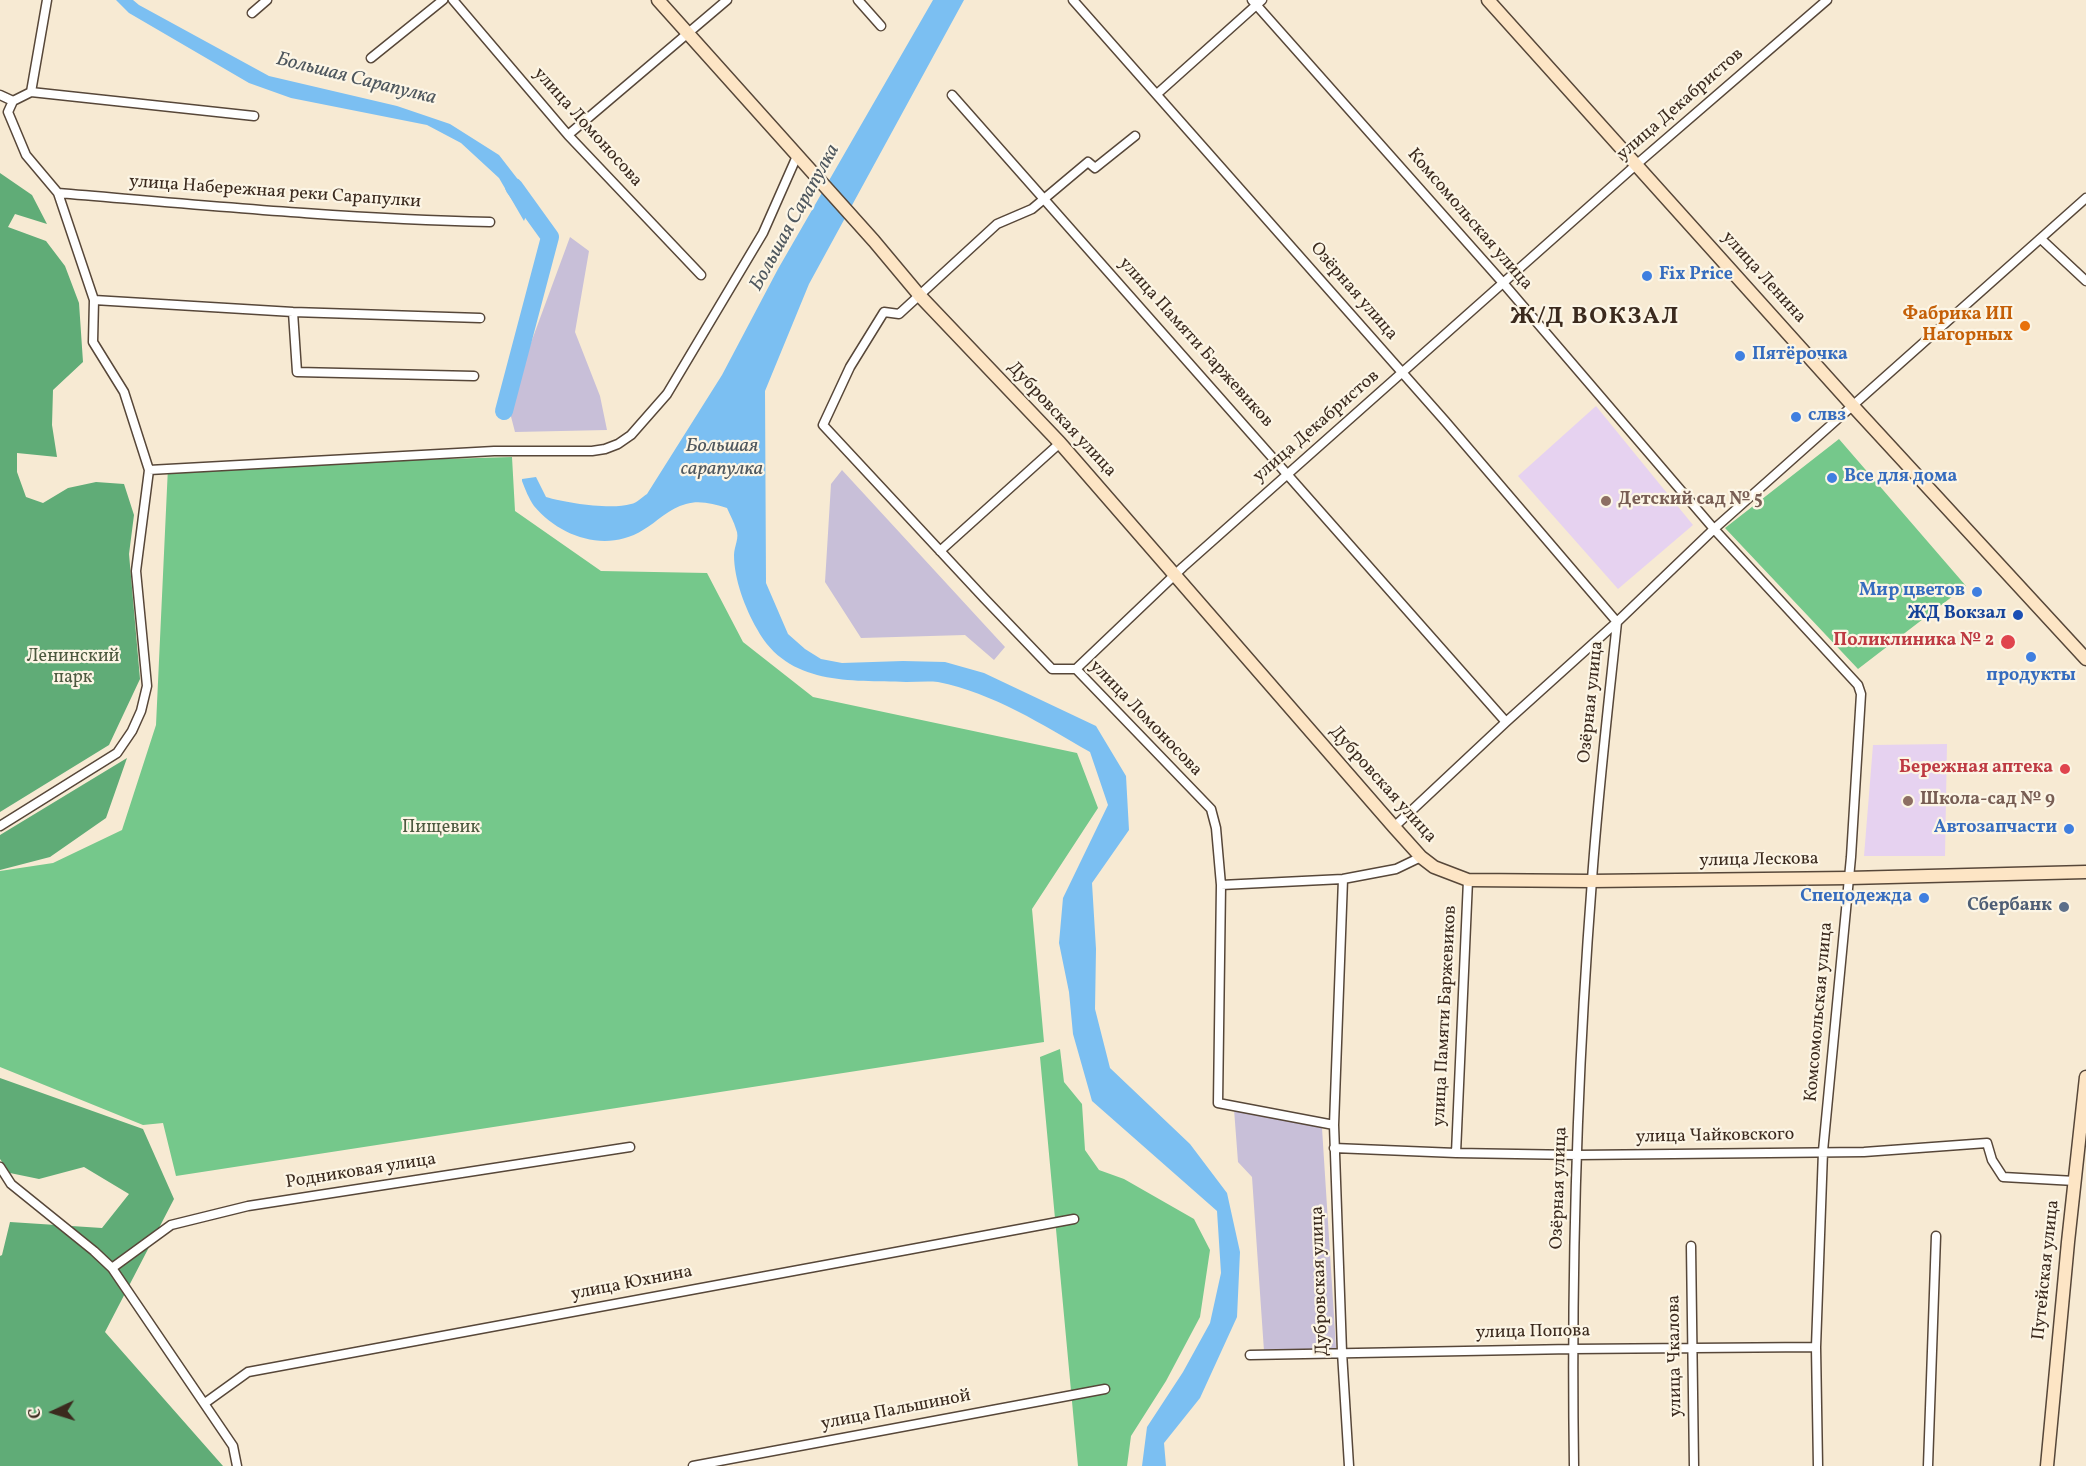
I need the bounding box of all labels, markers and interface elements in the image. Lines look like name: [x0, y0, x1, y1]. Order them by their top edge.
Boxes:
street label: улица Декабристов: [1613, 44, 1749, 166]
water label: Большая Сарапулка: [274, 49, 438, 111]
street label: улица Ломоносова: [528, 64, 646, 192]
water label: Большая Сарапулка: [746, 141, 846, 295]
street label: Комсомольская улица: [1402, 145, 1536, 295]
street label: улица Набережная реки Сарапулки: [128, 172, 422, 214]
street label: улица Ленина: [1716, 228, 1810, 328]
street label: Озёрная улица: [1305, 239, 1401, 345]
street label: улица Памяти Баржевиков: [1113, 254, 1277, 432]
place label: Fix Price: [1659, 265, 1733, 287]
marker: Fix Price: [1640, 269, 1654, 283]
district label: Ж/Д ВОКЗАЛ: [1510, 305, 1680, 333]
place label: Фабрика ИП Нагорных: [1903, 305, 2013, 348]
marker: Фабрика ИП Нагорных: [2018, 319, 2032, 333]
place label: Пятёрочка: [1752, 345, 1848, 367]
marker: Пятёрочка: [1733, 349, 1747, 363]
street label: Дубровская улица: [1002, 358, 1120, 482]
street label: улица Декабристов: [1249, 366, 1385, 488]
place label: слвз: [1808, 406, 1846, 428]
marker: слвз: [1789, 410, 1803, 424]
water label: Большая сарапулка: [681, 435, 763, 482]
place label: Все для дома: [1844, 467, 1957, 489]
marker: Все для дома: [1825, 471, 1839, 485]
place label: Детский сад № 5: [1618, 490, 1763, 512]
marker: Детский сад № 5: [1599, 494, 1613, 508]
place label: Мир цветов: [1859, 581, 1965, 603]
marker: Мир цветов: [1970, 585, 1984, 599]
place label: ЖД Вокзал: [1908, 604, 2006, 626]
marker: ЖД Вокзал: [2011, 608, 2025, 622]
place label: Поликлиника № 2: [1833, 631, 1994, 653]
marker: Поликлиника № 2: [1999, 633, 2017, 651]
street label: Озёрная улица: [1575, 640, 1609, 764]
park label: Ленинский парк: [26, 647, 120, 690]
marker: продукты: [2024, 650, 2038, 664]
street label: улица Ломоносова: [1084, 656, 1206, 782]
place label: продукты: [1986, 666, 2076, 688]
street label: Дубровская улица: [1324, 722, 1440, 848]
place label: Бережная аптека: [1899, 758, 2053, 780]
marker: Бережная аптека: [2058, 762, 2072, 776]
place label: Школа-сад № 9: [1920, 790, 2055, 812]
marker: Школа-сад № 9: [1901, 794, 1915, 808]
park label: Пищевик: [402, 818, 480, 840]
place label: Автозапчасти: [1934, 818, 2057, 840]
marker: Автозапчасти: [2062, 822, 2076, 836]
street label: улица Лескова: [1699, 849, 1819, 873]
place label: Спецодежда: [1800, 887, 1912, 909]
marker: Спецодежда: [1917, 891, 1931, 905]
place label: Сбербанк: [1967, 896, 2052, 918]
marker: Сбербанк: [2057, 900, 2071, 914]
street label: улица Памяти Баржевиков: [1429, 905, 1463, 1127]
street label: Комсомольская улица: [1801, 921, 1839, 1103]
street label: улица Чайковского: [1636, 1125, 1794, 1149]
street label: Озёрная улица: [1547, 1126, 1573, 1250]
street label: Родниковая улица: [284, 1149, 438, 1195]
street label: Путейская улица: [2029, 1199, 2065, 1341]
street label: Дубровская улица: [1308, 1205, 1334, 1357]
street label: улица Юхнина: [569, 1262, 695, 1306]
street label: улица Чкалова: [1664, 1295, 1688, 1417]
street label: улица Попова: [1475, 1321, 1591, 1345]
north arrow: [24, 1382, 84, 1442]
street label: улица Пальшиной: [819, 1386, 973, 1436]
text: С: [25, 1407, 47, 1419]

